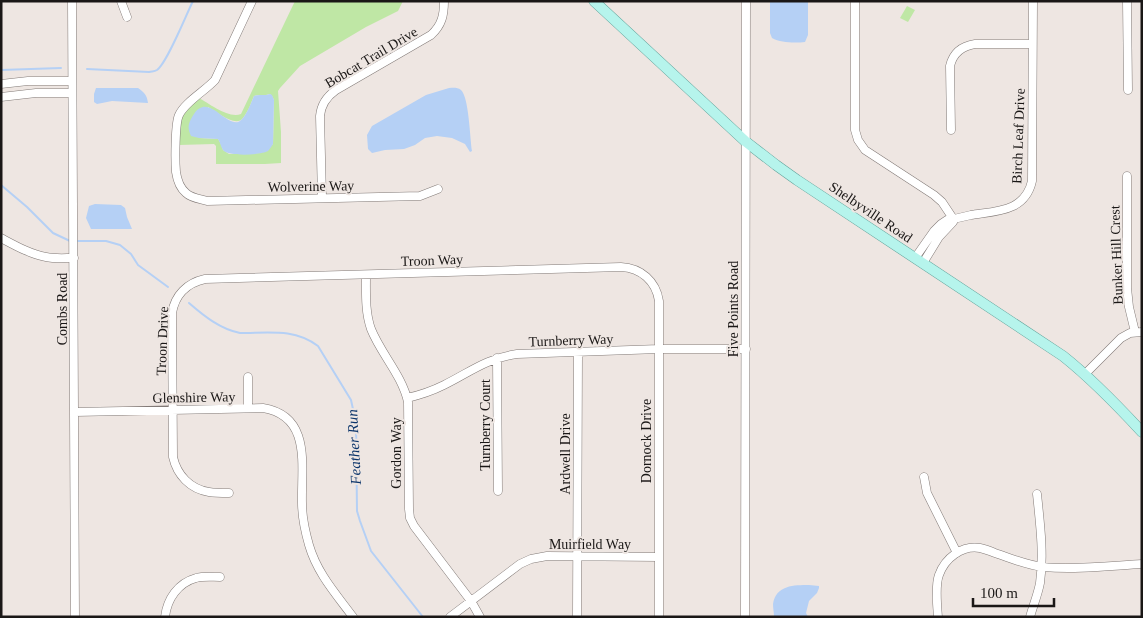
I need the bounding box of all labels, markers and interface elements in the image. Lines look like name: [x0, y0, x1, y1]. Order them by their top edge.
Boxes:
street label: Bobcat Trail Drive: [322, 24, 420, 91]
street label: Birch Leaf Drive: [1009, 88, 1028, 184]
street label: Wolverine Way: [268, 178, 354, 195]
street label: Shelbyville Road: [826, 179, 915, 246]
street label: Bunker Hill Crest: [1107, 205, 1126, 305]
street label: Troon Way: [401, 252, 463, 269]
street label: Five Points Road: [726, 261, 741, 357]
street label: Combs Road: [55, 273, 70, 345]
street label: Troon Drive: [154, 306, 171, 376]
street label: Turnberry Way: [528, 332, 614, 349]
street label: Turnberry Court: [478, 379, 493, 471]
street label: Glenshire Way: [152, 389, 236, 406]
street label: Dornock Drive: [639, 399, 654, 483]
water label: Feather Run: [344, 409, 364, 486]
street label: Ardwell Drive: [558, 413, 573, 495]
street label: Gordon Way: [389, 417, 404, 489]
street label: Muirfield Way: [549, 537, 631, 552]
scale bar: [973, 576, 1054, 608]
text: 100 m: [980, 585, 1018, 601]

